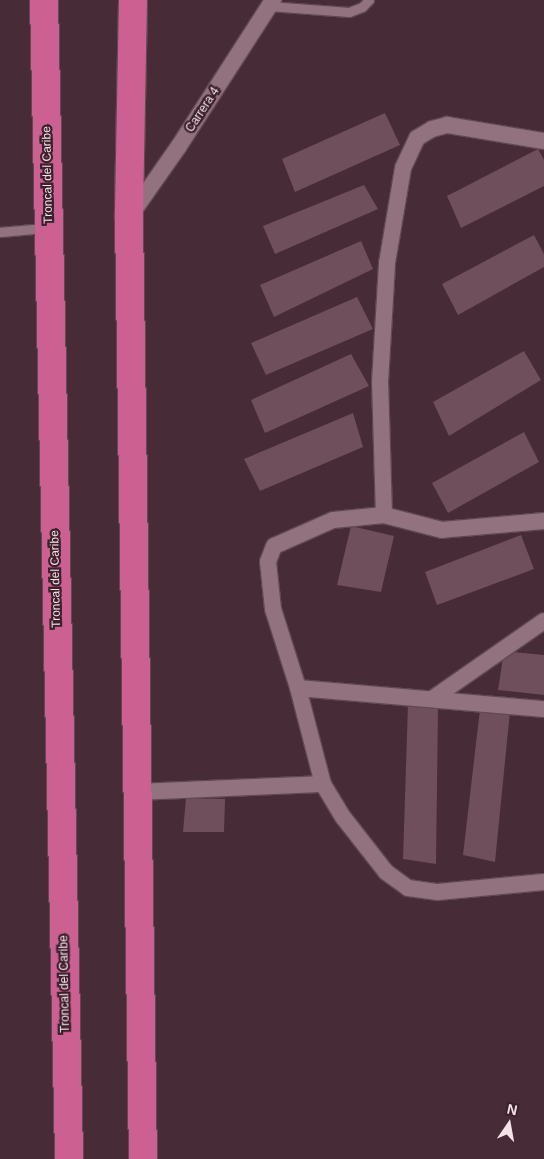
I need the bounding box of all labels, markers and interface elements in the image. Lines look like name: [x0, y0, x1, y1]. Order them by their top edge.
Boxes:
street label: Carrera 4: [183, 85, 223, 135]
street label: Troncal del Caribe: [40, 126, 56, 224]
street label: Troncal del Caribe: [48, 530, 64, 628]
street label: Troncal del Caribe: [57, 935, 73, 1033]
north arrow: [484, 1099, 534, 1149]
text: N: [506, 1100, 519, 1118]

